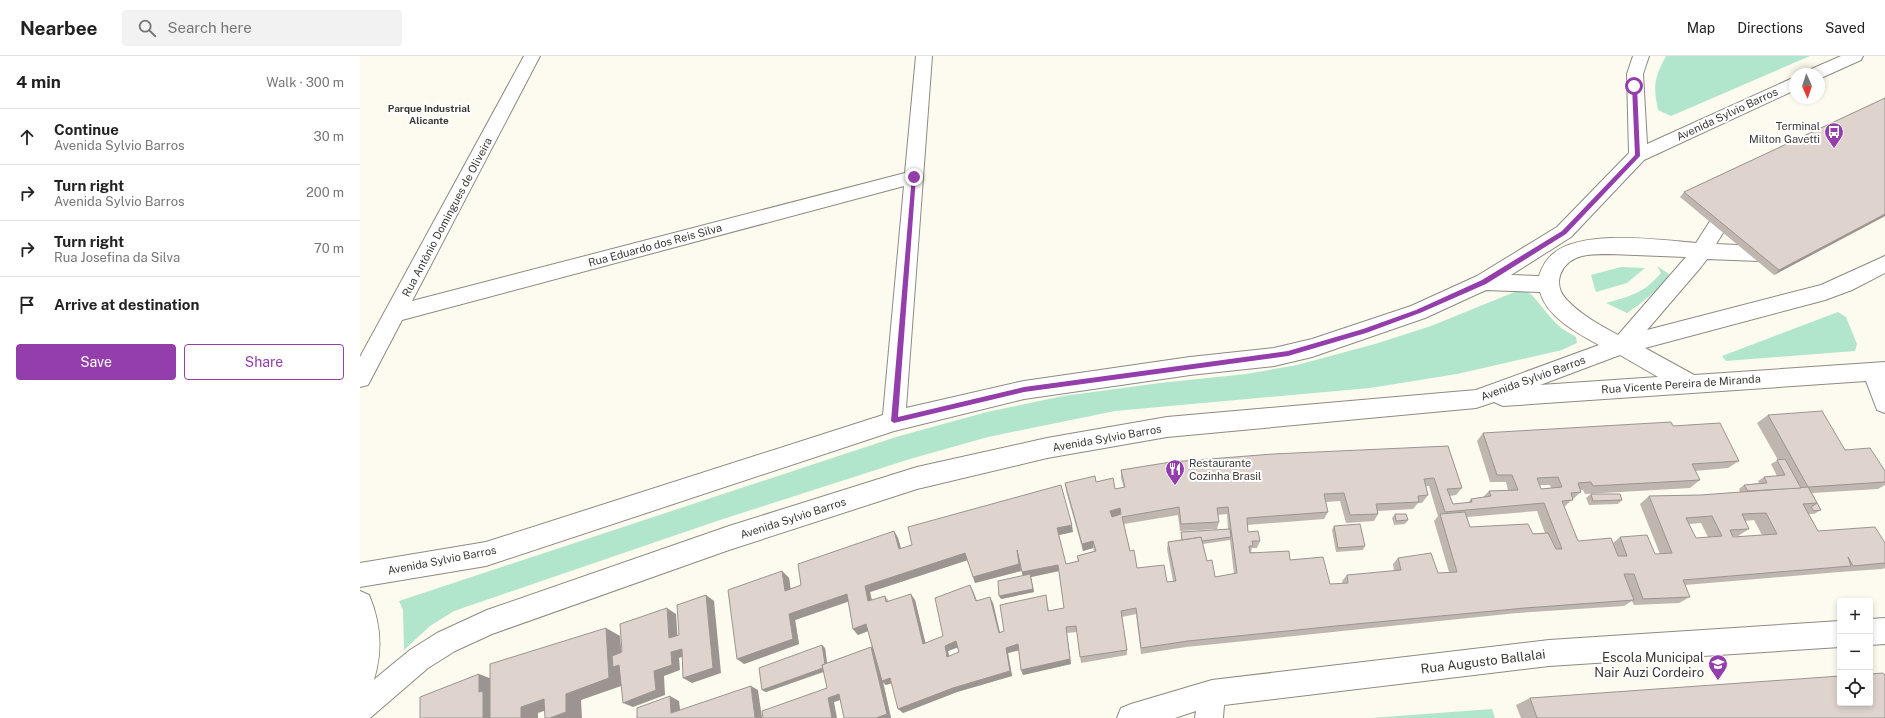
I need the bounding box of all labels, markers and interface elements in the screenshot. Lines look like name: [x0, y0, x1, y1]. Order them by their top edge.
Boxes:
search box: [122, 10, 402, 46]
text: Nearbee: [20, 17, 98, 39]
icon: search: [136, 17, 158, 39]
text: Search here: [168, 19, 252, 36]
text: Map: [1687, 20, 1715, 36]
text: Directions: [1737, 20, 1803, 36]
text: Saved: [1825, 20, 1865, 36]
north arrow: [1789, 68, 1825, 104]
text: 4 min: [16, 72, 61, 92]
text: Walk · 300 m: [266, 75, 344, 90]
route start: [1625, 77, 1643, 95]
street label: Avenida Sylvio Barros: [1674, 85, 1780, 143]
district label: Parque Industrial Alicante: [388, 102, 470, 126]
place label: Terminal Milton Gavetti: [1749, 120, 1820, 145]
text: Continue: [54, 121, 119, 138]
bus stop icon: Terminal Milton Gavetti: [1823, 121, 1845, 149]
icon: ahead: [16, 126, 38, 148]
text: 30 m: [314, 129, 344, 144]
street label: Rua Antônio Domingues de Oliveira: [400, 135, 494, 299]
text: Avenida Sylvio Barros: [54, 138, 185, 153]
route end: [905, 168, 923, 186]
text: Turn right: [54, 177, 124, 194]
icon: right: [16, 182, 38, 204]
text: 200 m: [306, 185, 344, 200]
text: Avenida Sylvio Barros: [54, 194, 185, 209]
street label: Rua Eduardo dos Reis Silva: [587, 221, 723, 269]
text: Turn right: [54, 233, 124, 250]
icon: right: [16, 238, 38, 260]
text: 70 m: [314, 241, 344, 256]
text: Rua Josefina da Silva: [54, 250, 180, 265]
icon: arrive: [16, 294, 38, 316]
text: Arrive at destination: [54, 296, 199, 313]
button: Save: [16, 344, 176, 380]
button: Share: [184, 344, 344, 380]
street label: Avenida Sylvio Barros: [1479, 353, 1587, 403]
street label: Rua Vicente Pereira de Miranda: [1601, 372, 1761, 396]
street label: Avenida Sylvio Barros: [1052, 422, 1163, 454]
place label: Restaurante Cozinha Brasil: [1189, 457, 1261, 482]
restaurant icon: Restaurante Cozinha Brasil: [1164, 458, 1186, 486]
street label: Avenida Sylvio Barros: [739, 495, 848, 541]
street label: Avenida Sylvio Barros: [387, 543, 498, 576]
map controls: [1837, 598, 1873, 706]
button: +: [1837, 598, 1873, 634]
button: −: [1837, 634, 1873, 670]
street label: Rua Augusto Ballalai: [1420, 646, 1546, 677]
place label: Escola Municipal Nair Auzi Cordeiro: [1594, 650, 1704, 680]
school or university icon: Escola Municipal Nair Auzi Cordeiro: [1707, 653, 1729, 681]
button: locate: [1837, 670, 1873, 706]

